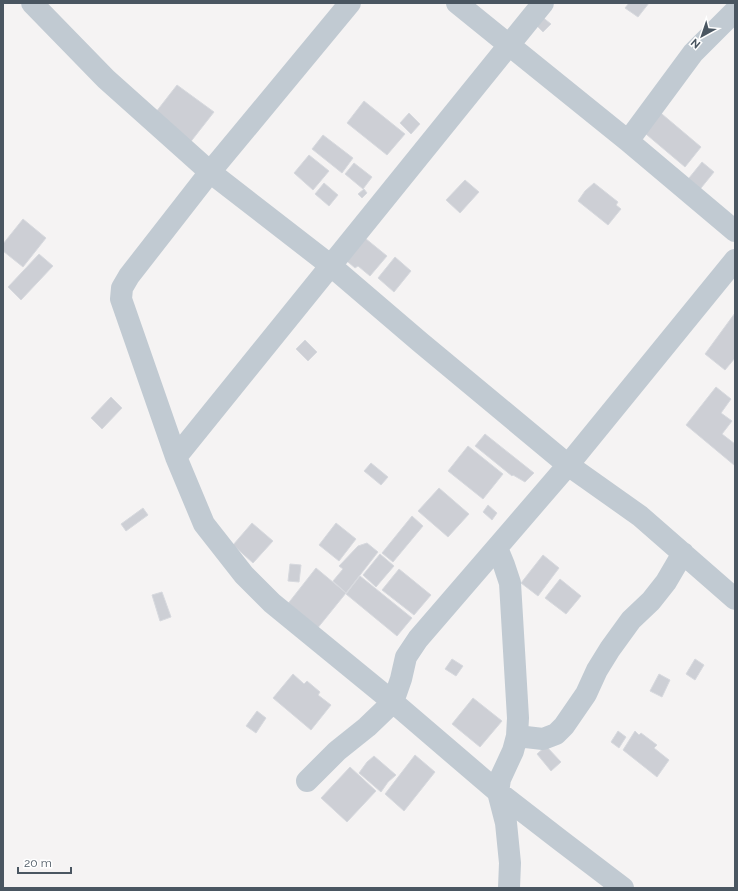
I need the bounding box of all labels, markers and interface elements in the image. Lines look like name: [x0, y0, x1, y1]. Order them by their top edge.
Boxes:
north arrow: [682, 16, 722, 56]
text: N: [688, 36, 703, 51]
scale bar: [18, 849, 71, 875]
text: 20 m: [24, 856, 52, 870]

